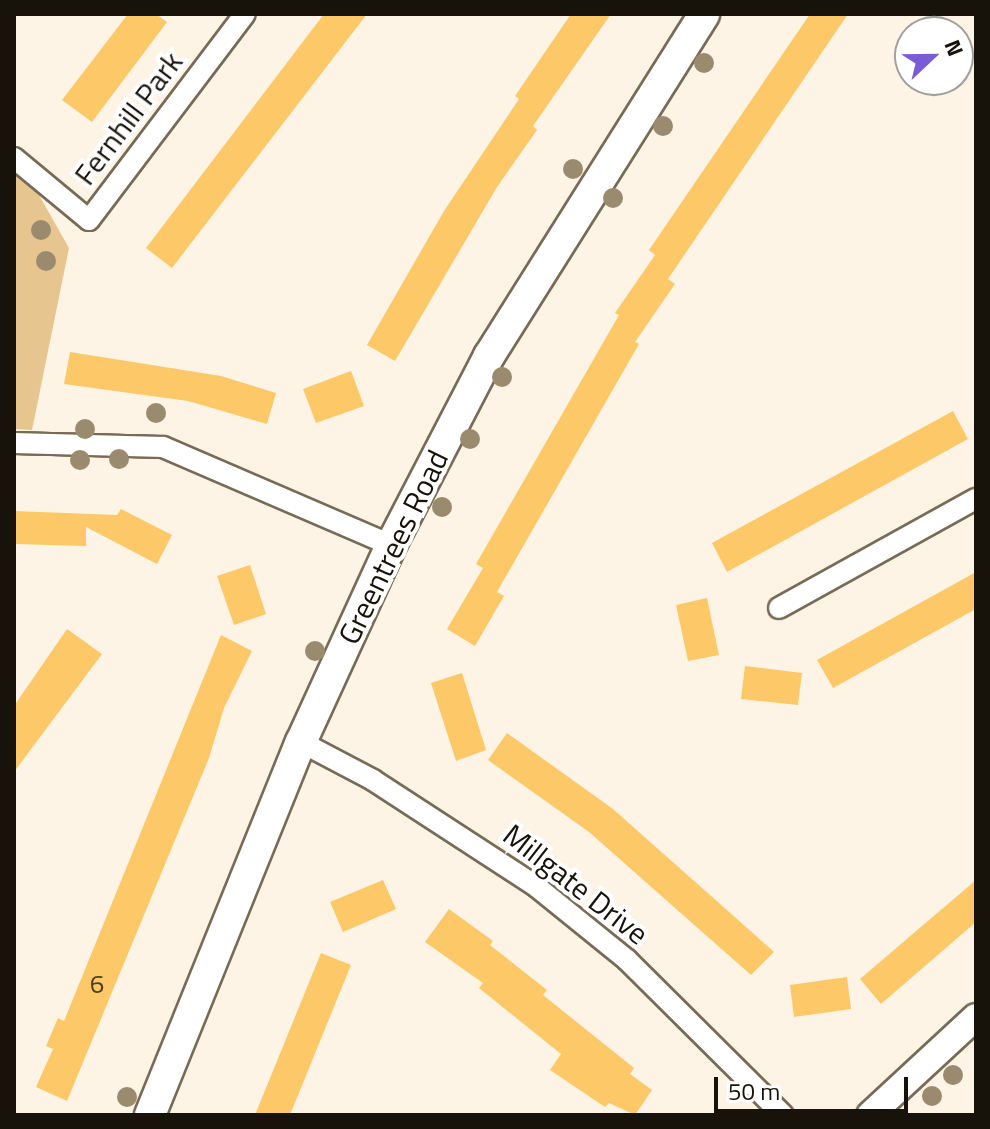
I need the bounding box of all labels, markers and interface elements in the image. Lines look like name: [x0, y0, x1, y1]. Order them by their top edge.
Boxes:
north arrow: [894, 16, 974, 96]
text: N: [936, 34, 973, 61]
street label: Fernhill Park: [66, 44, 190, 192]
street label: Greentrees Road: [331, 444, 455, 650]
street label: Millgate Drive: [496, 816, 656, 952]
house number: 6: [90, 968, 104, 1000]
scale bar: [718, 1061, 912, 1111]
text: 50 m: [728, 1073, 780, 1109]

